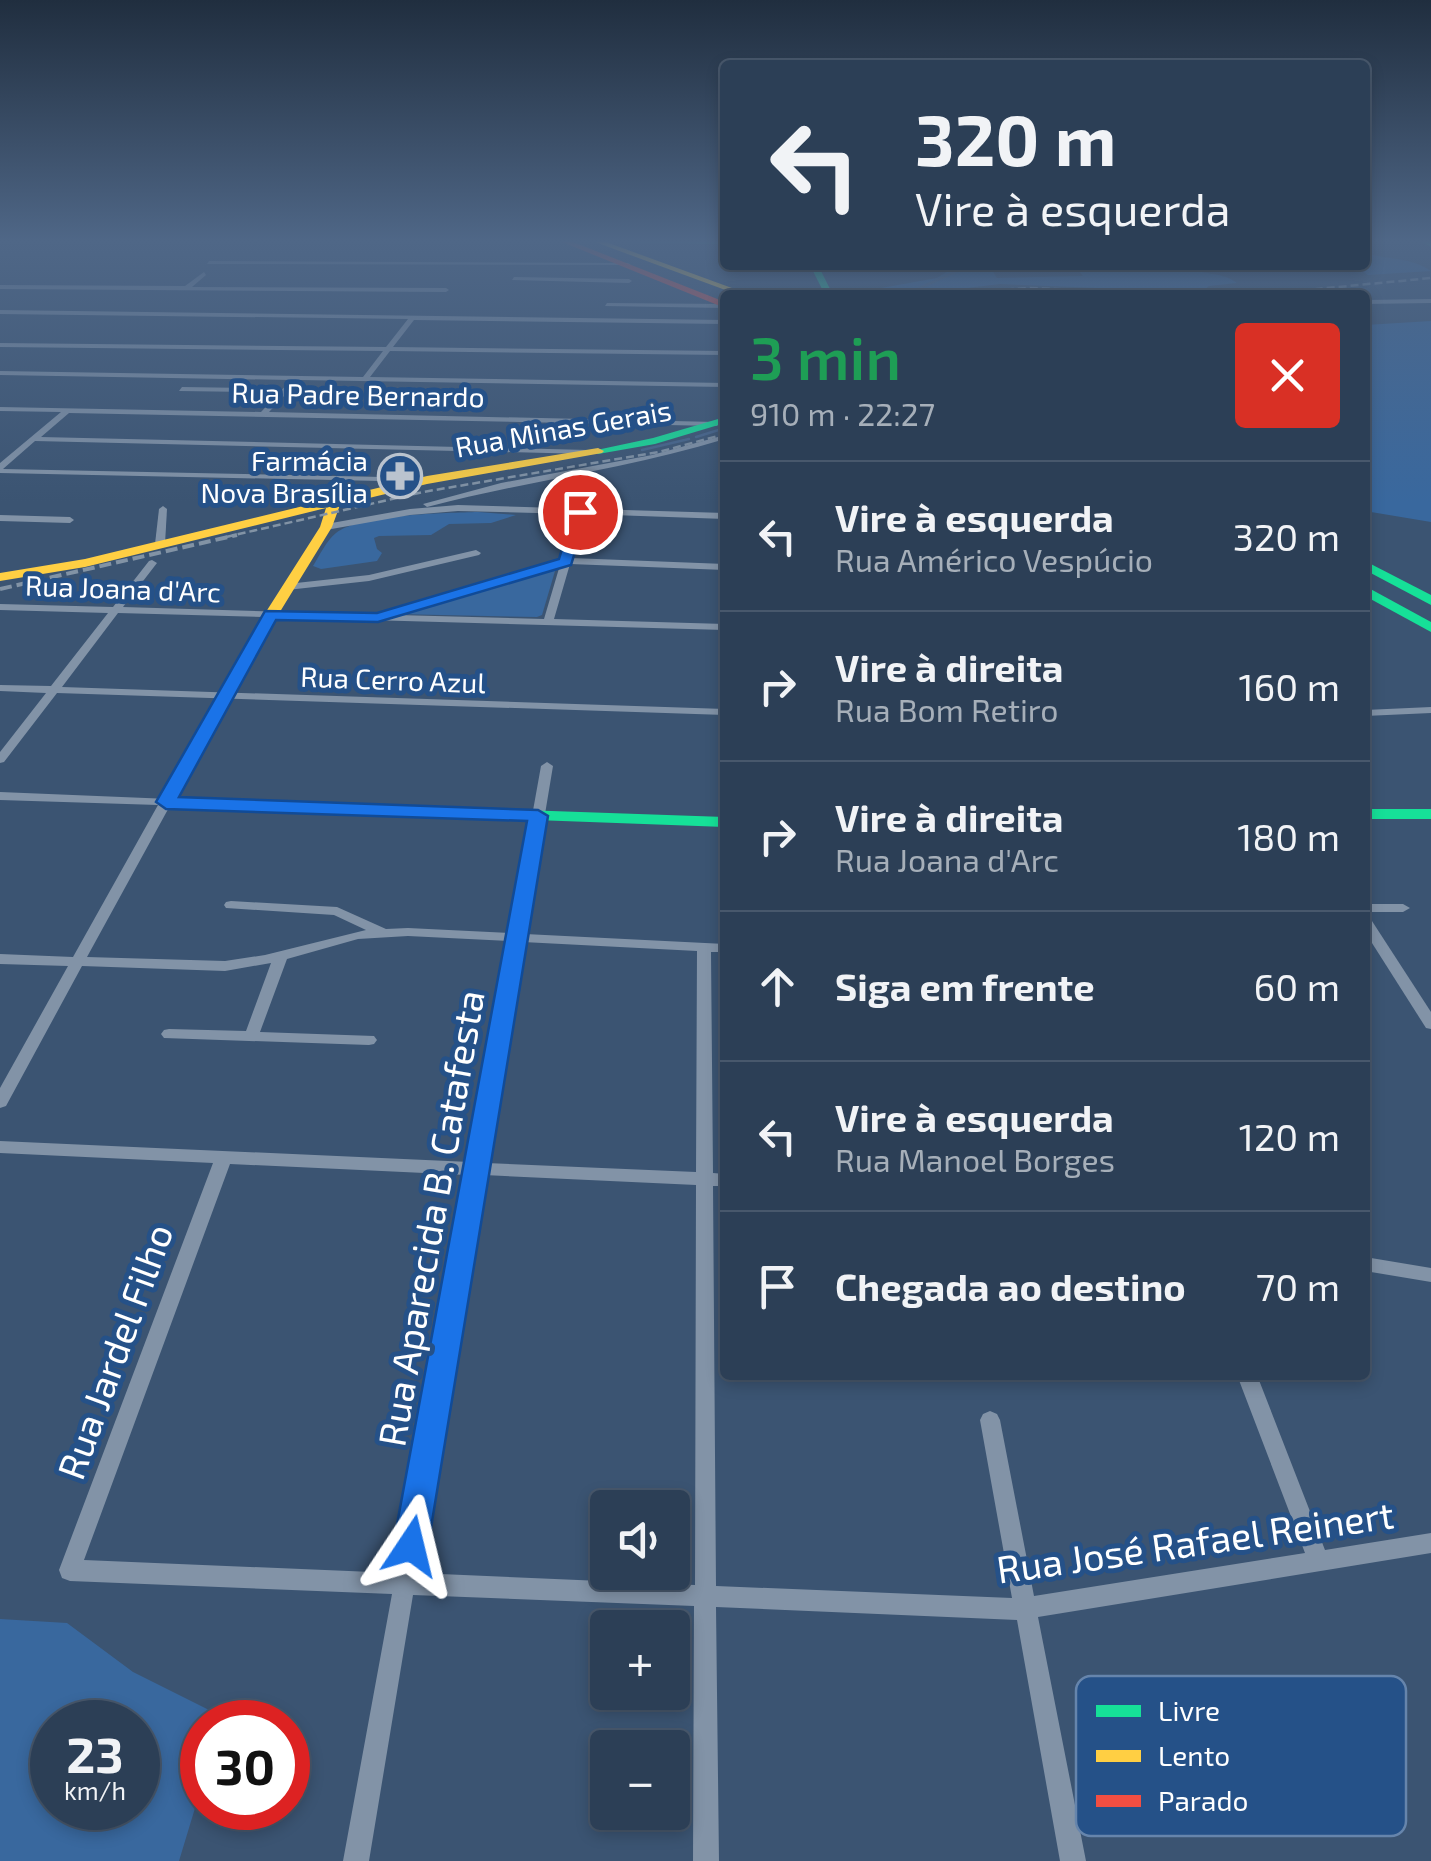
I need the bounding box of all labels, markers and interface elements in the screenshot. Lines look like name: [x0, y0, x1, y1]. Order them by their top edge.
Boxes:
text: 320 m: [915, 96, 1116, 180]
icon: left: [750, 100, 880, 230]
text: Vire à esquerda: [915, 181, 1231, 235]
text: 3 min: [750, 320, 901, 392]
button: close: [1235, 323, 1340, 428]
street label: Rua Padre Bernardo: [231, 375, 485, 413]
street label: Rua Minas Gerais: [452, 392, 674, 464]
text: 910 m · 22:27: [750, 394, 935, 432]
place label: Farmácia Nova Brasília: [200, 443, 368, 509]
pharmacy icon: Farmácia Nova Brasília: [377, 453, 423, 499]
pin: [538, 470, 623, 555]
icon: arrive: [553, 485, 608, 540]
text: Vire à esquerda: [835, 494, 1114, 540]
icon: left: [750, 509, 805, 564]
text: 320 m: [1233, 513, 1340, 559]
text: Rua Américo Vespúcio: [835, 540, 1153, 578]
street label: Rua Joana d'Arc: [25, 568, 221, 608]
text: Vire à direita: [835, 644, 1063, 690]
street label: Rua Cerro Azul: [300, 659, 487, 699]
icon: right: [750, 659, 805, 714]
text: 160 m: [1238, 663, 1340, 709]
text: Rua Bom Retiro: [835, 690, 1058, 728]
text: Vire à direita: [835, 794, 1063, 840]
icon: right: [750, 809, 805, 864]
text: 180 m: [1237, 813, 1340, 859]
text: Rua Joana d'Arc: [835, 840, 1059, 878]
icon: ahead: [750, 959, 805, 1014]
text: Siga em frente: [835, 963, 1095, 1009]
text: 60 m: [1254, 963, 1340, 1009]
street label: Rua Aparecida B. Catafesta: [367, 986, 493, 1450]
text: Vire à esquerda: [835, 1094, 1114, 1140]
icon: left: [750, 1109, 805, 1164]
text: 120 m: [1239, 1113, 1340, 1159]
text: Rua Manoel Borges: [835, 1140, 1115, 1178]
street label: Rua Jardel Filho: [47, 1217, 181, 1485]
icon: arrive: [750, 1259, 805, 1314]
text: Chegada ao destino: [835, 1263, 1186, 1309]
text: 70 m: [1256, 1263, 1340, 1309]
map controls: [590, 1490, 690, 1830]
button: sound: [590, 1490, 690, 1590]
street label: Rua José Rafael Reinert: [993, 1490, 1397, 1592]
position arrow: [359, 1494, 463, 1598]
button: +: [590, 1610, 690, 1710]
legend: [1076, 1676, 1406, 1836]
text: Livre: [1158, 1693, 1220, 1727]
speed limit sign: 30: [180, 1700, 310, 1830]
text: 23: [66, 1723, 124, 1783]
button: −: [590, 1730, 690, 1830]
text: Lento: [1158, 1738, 1230, 1772]
text: km/h: [64, 1775, 126, 1805]
text: Parado: [1158, 1783, 1248, 1817]

